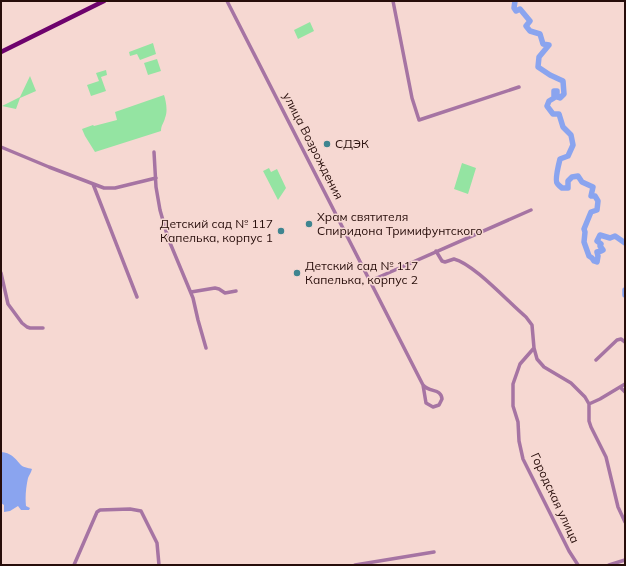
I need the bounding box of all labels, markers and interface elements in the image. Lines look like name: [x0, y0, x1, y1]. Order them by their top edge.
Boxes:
street label: улица Возрождения: [280, 90, 347, 202]
place label: СДЭК: [335, 136, 369, 151]
marker: СДЭК: [322, 139, 332, 149]
place label: Храм святителя Спиридона Тримифунтского: [317, 209, 483, 238]
place label: Детский сад № 117 Капелька, корпус 1: [160, 216, 273, 245]
marker: Храм святителя Спиридона Тримифунтского: [304, 219, 314, 229]
marker: Детский сад № 117 Капелька, корпус 1: [276, 226, 286, 236]
place label: Детский сад № 117 Капелька, корпус 2: [305, 258, 418, 287]
marker: Детский сад № 117 Капелька, корпус 2: [292, 268, 302, 278]
street label: Городская улица: [528, 450, 583, 546]

